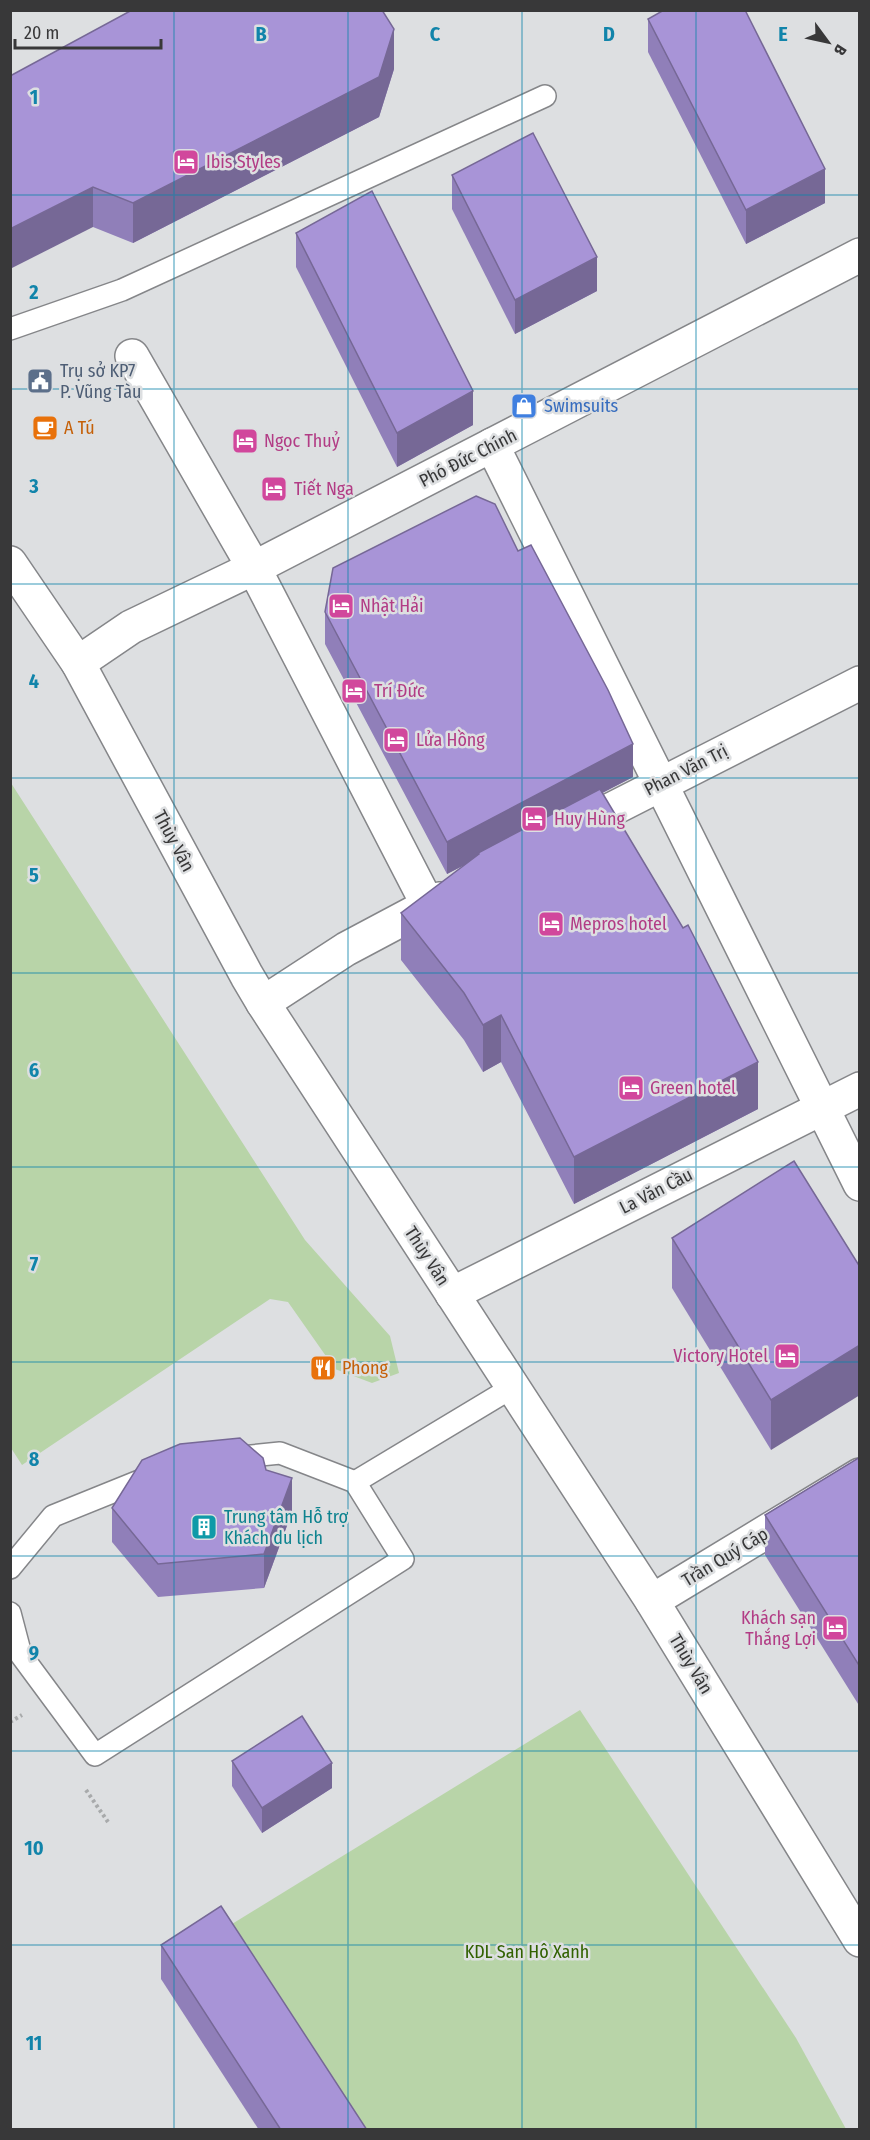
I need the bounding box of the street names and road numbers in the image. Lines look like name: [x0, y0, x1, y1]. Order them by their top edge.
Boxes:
street label: Phó Đức Chính: [416, 424, 520, 492]
street label: Phan Văn Trị: [641, 740, 731, 800]
street label: Thùy Vân: [149, 807, 199, 875]
street label: La Văn Cầu: [616, 1163, 696, 1219]
street label: Thùy Vân: [400, 1222, 454, 1290]
street label: Trần Quý Cáp: [678, 1523, 772, 1591]
street label: Thùy Vân: [665, 1630, 717, 1698]

